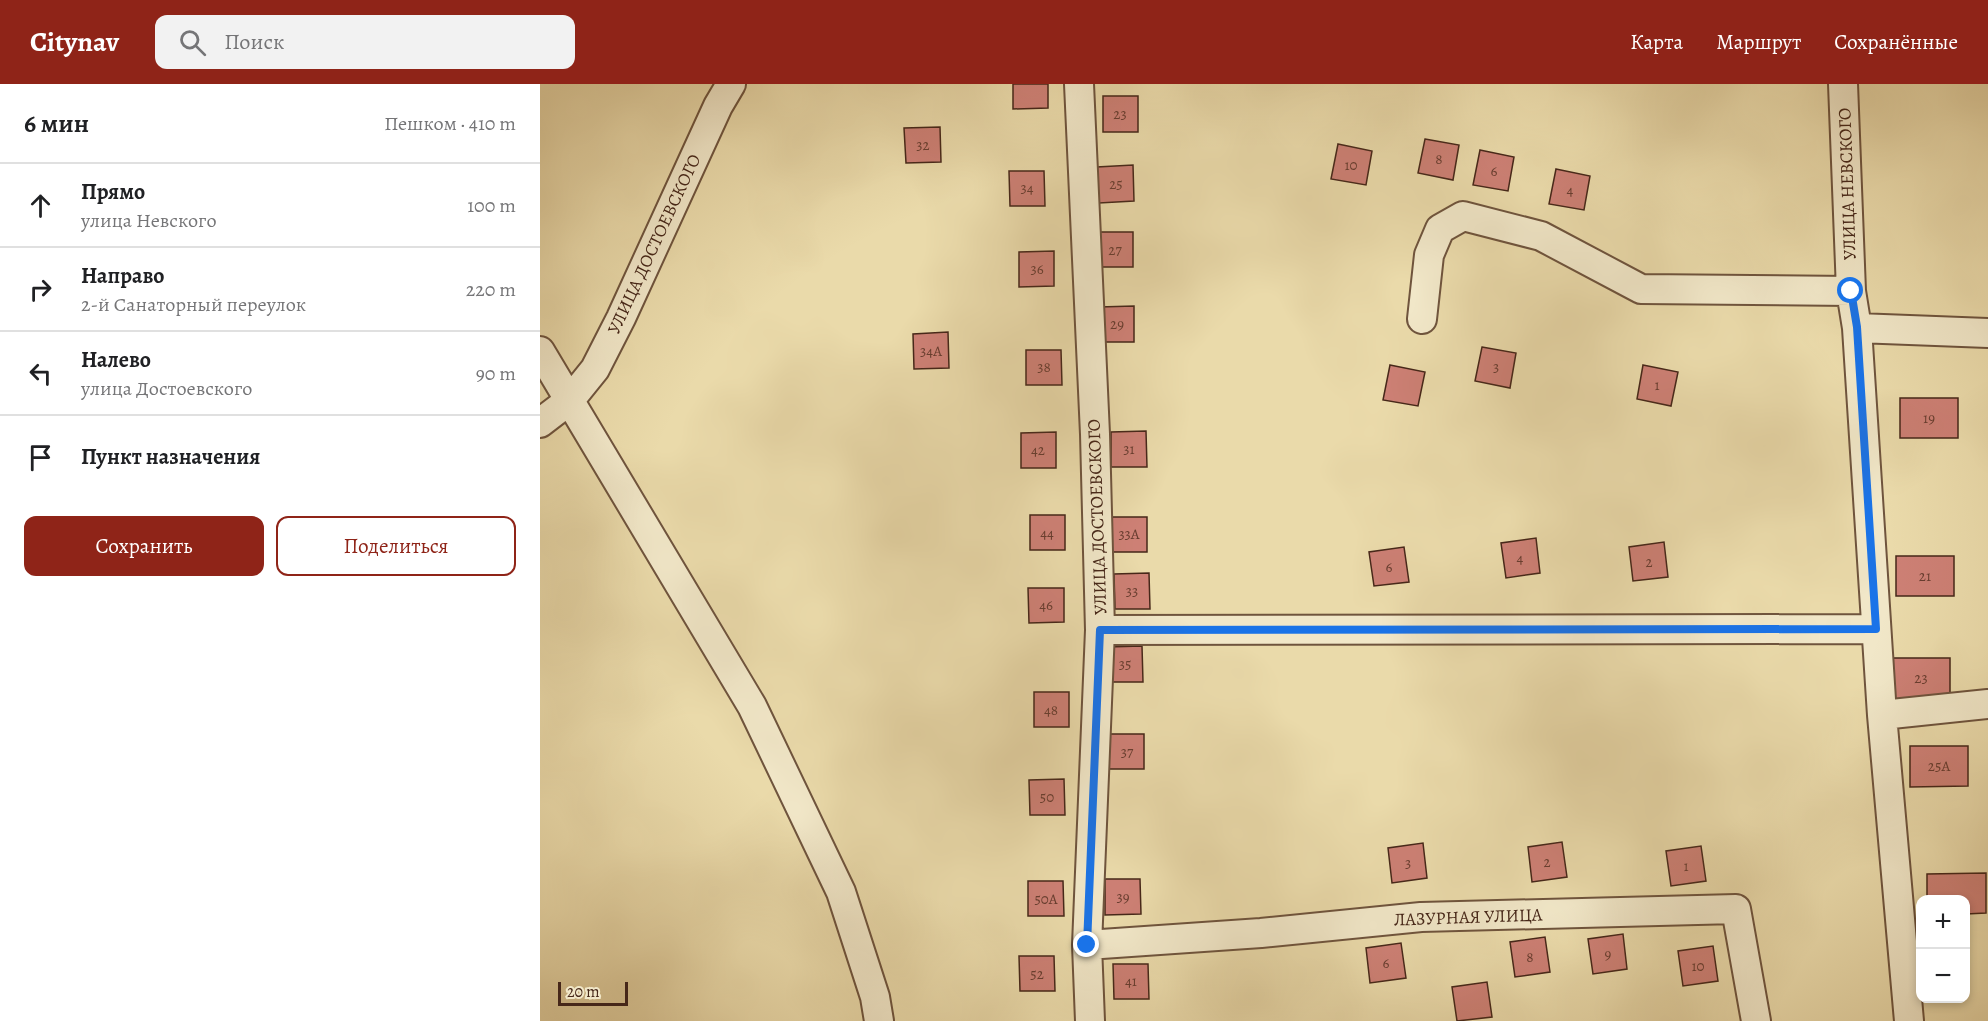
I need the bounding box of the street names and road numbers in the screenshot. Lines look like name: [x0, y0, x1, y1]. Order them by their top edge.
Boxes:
street label: УЛИЦА НЕВСКОГО: [1832, 107, 1862, 261]
street label: УЛИЦА ДОСТОЕВСКОГО: [602, 150, 706, 338]
street label: УЛИЦА ДОСТОЕВСКОГО: [1082, 419, 1112, 615]
street label: ЛАЗУРНАЯ УЛИЦА: [1393, 902, 1543, 932]

